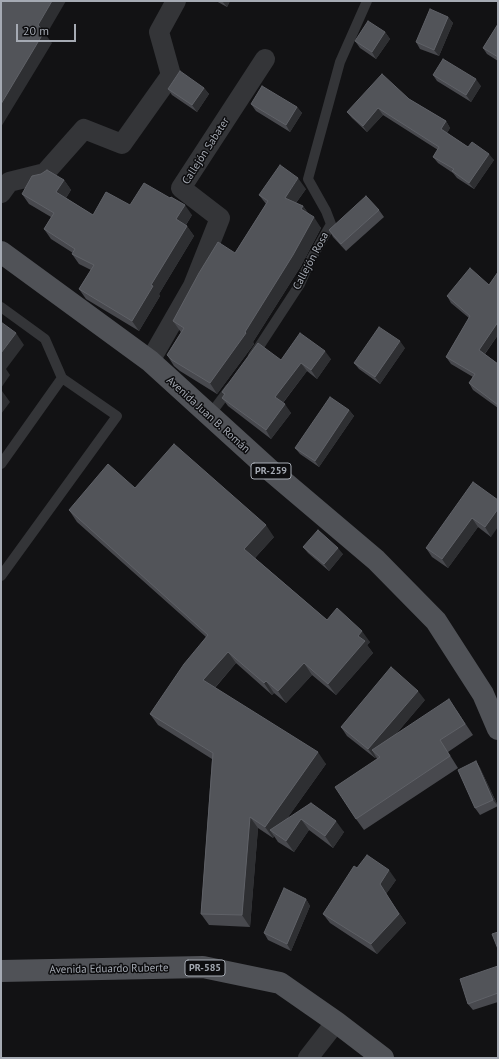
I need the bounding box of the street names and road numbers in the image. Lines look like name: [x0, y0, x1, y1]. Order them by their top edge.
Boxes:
street label: Callejón Sabater: [180, 115, 232, 187]
street label: Callejón Rosa: [290, 230, 332, 292]
street label: Avenida Juan B. Román: [164, 374, 252, 456]
road number: PR-259: [251, 463, 291, 479]
road number: PR-585: [185, 960, 225, 976]
street label: Avenida Eduardo Ruberte: [49, 961, 169, 977]

